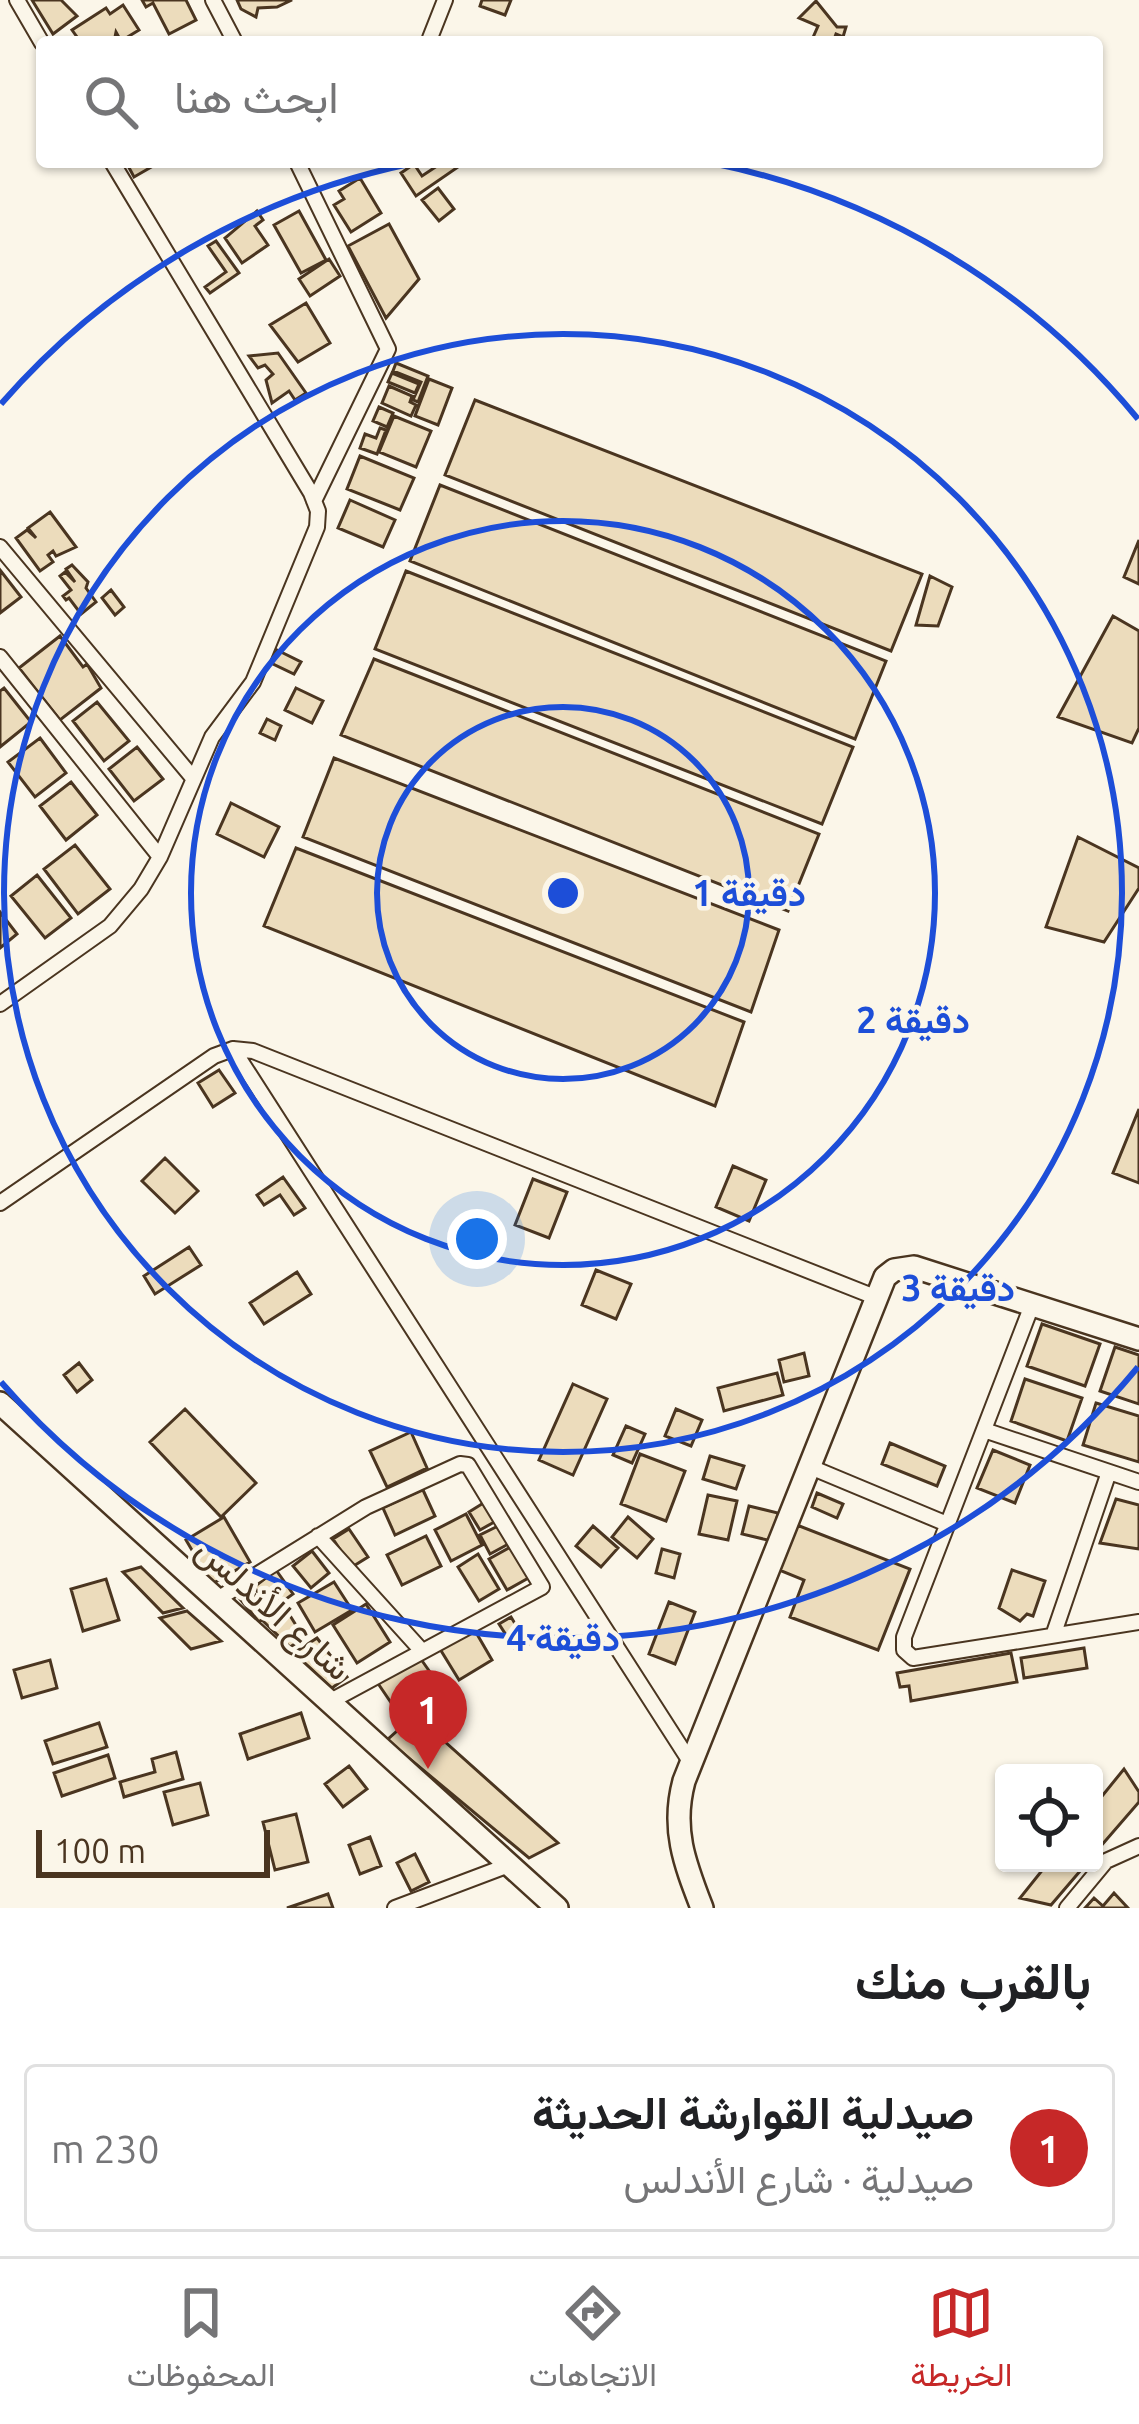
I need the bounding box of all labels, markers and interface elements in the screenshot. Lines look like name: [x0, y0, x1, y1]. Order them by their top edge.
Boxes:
search box: [36, 36, 1103, 168]
icon: search: [78, 69, 144, 135]
text: ابحث هنا: [174, 71, 339, 122]
centre of rings: [542, 872, 584, 914]
text: 1 دقيقة: [692, 872, 806, 915]
text: 2 دقيقة: [856, 999, 970, 1042]
your location: [447, 1209, 507, 1269]
text: 3 دقيقة: [901, 1267, 1015, 1310]
street label: شارع الأندلس: [185, 1528, 360, 1691]
text: 4 دقيقة: [506, 1617, 620, 1660]
pin: 1: [389, 1670, 467, 1769]
map controls: [995, 1764, 1103, 1872]
button: locate: [995, 1764, 1103, 1872]
scale bar: [36, 1824, 270, 1877]
text: 100 m: [54, 1832, 146, 1869]
text: بالقرب منك: [855, 1951, 1091, 2009]
text: صيدلية القوارشة الحديثة: [532, 2087, 974, 2138]
text: 230 m: [51, 2127, 160, 2170]
text: 1: [1038, 2127, 1060, 2170]
text: صيدلية · شارع الأندلس: [624, 2157, 974, 2200]
tab: المحفوظات: [127, 2280, 275, 2404]
tab: الاتجاهات: [529, 2280, 657, 2404]
tab: الخريطة: [910, 2280, 1012, 2404]

